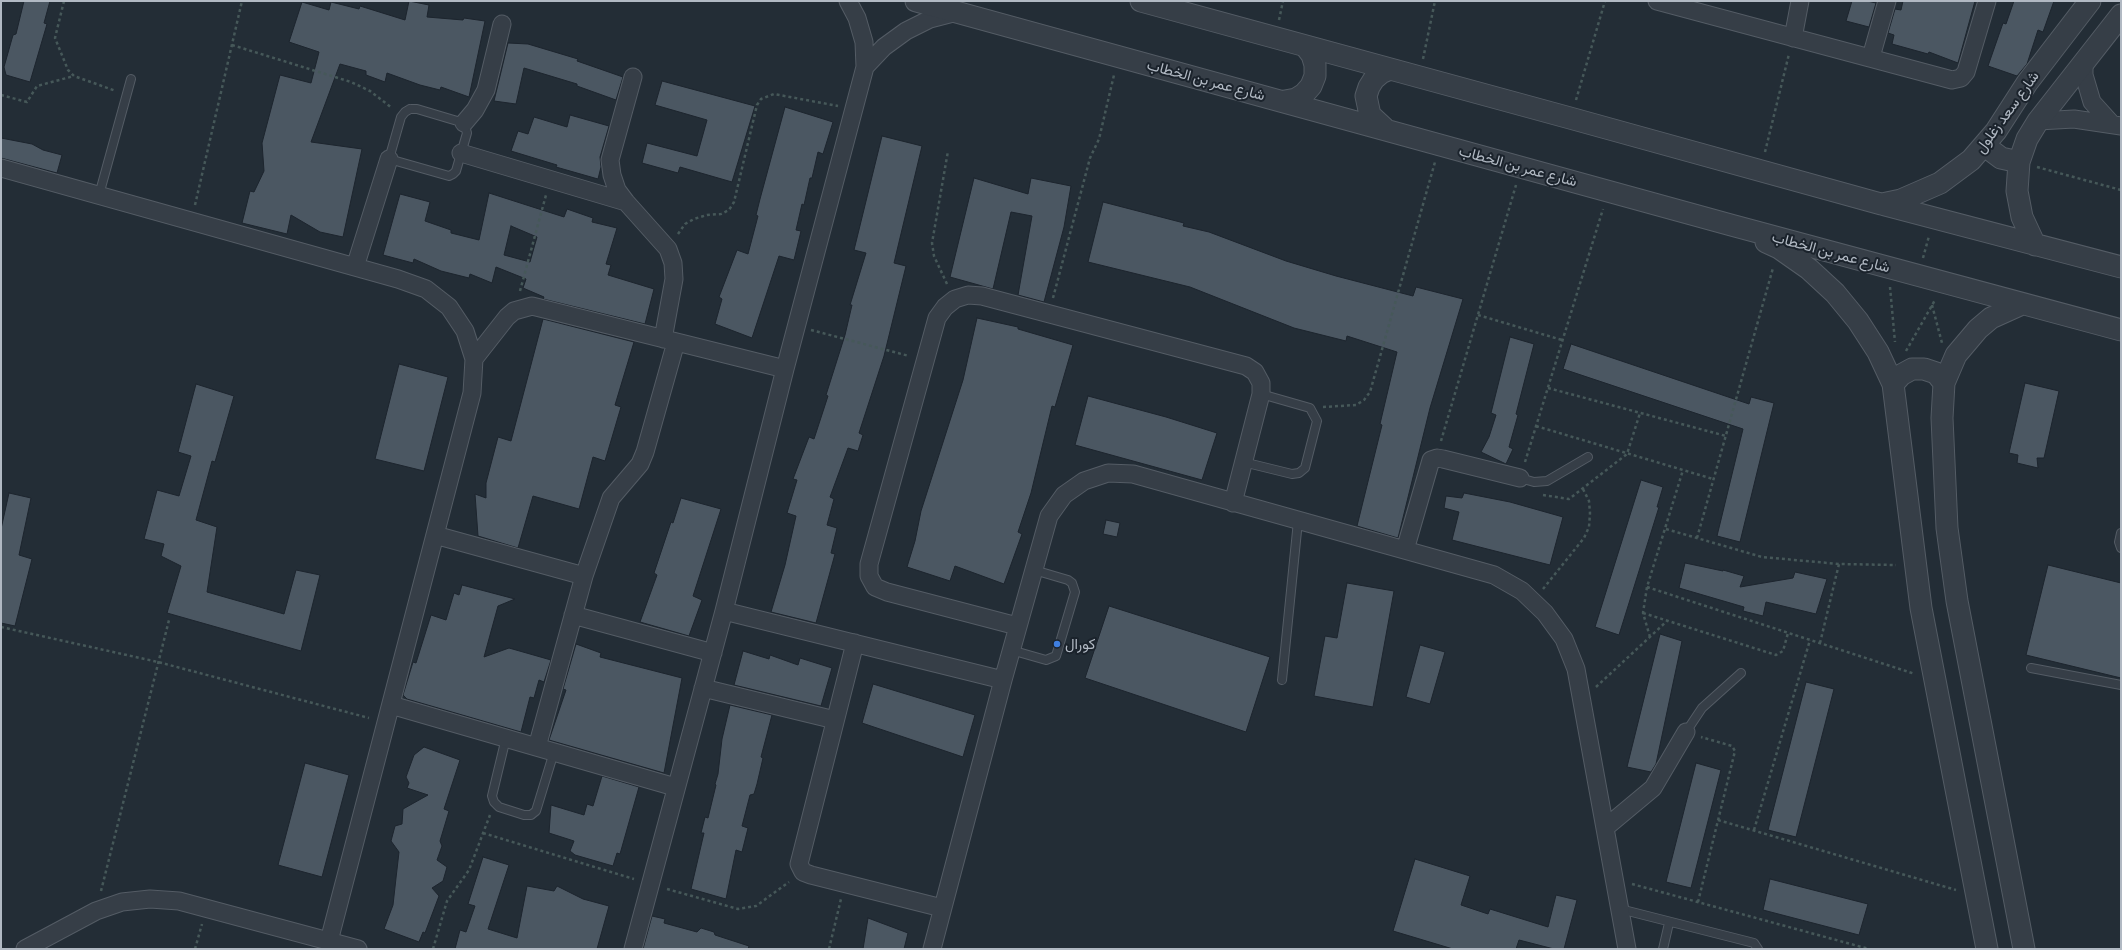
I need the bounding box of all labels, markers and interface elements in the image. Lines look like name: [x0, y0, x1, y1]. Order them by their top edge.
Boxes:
street label: شارع عمر بن الخطاب: [1145, 56, 1267, 104]
street label: شارع سعد زغلول: [1971, 67, 2043, 157]
street label: شارع عمر بن الخطاب: [1457, 142, 1579, 190]
street label: شارع عمر بن الخطاب: [1770, 228, 1892, 276]
place label: كورال: [1065, 635, 1096, 653]
marker: كورال: [1052, 639, 1062, 649]

